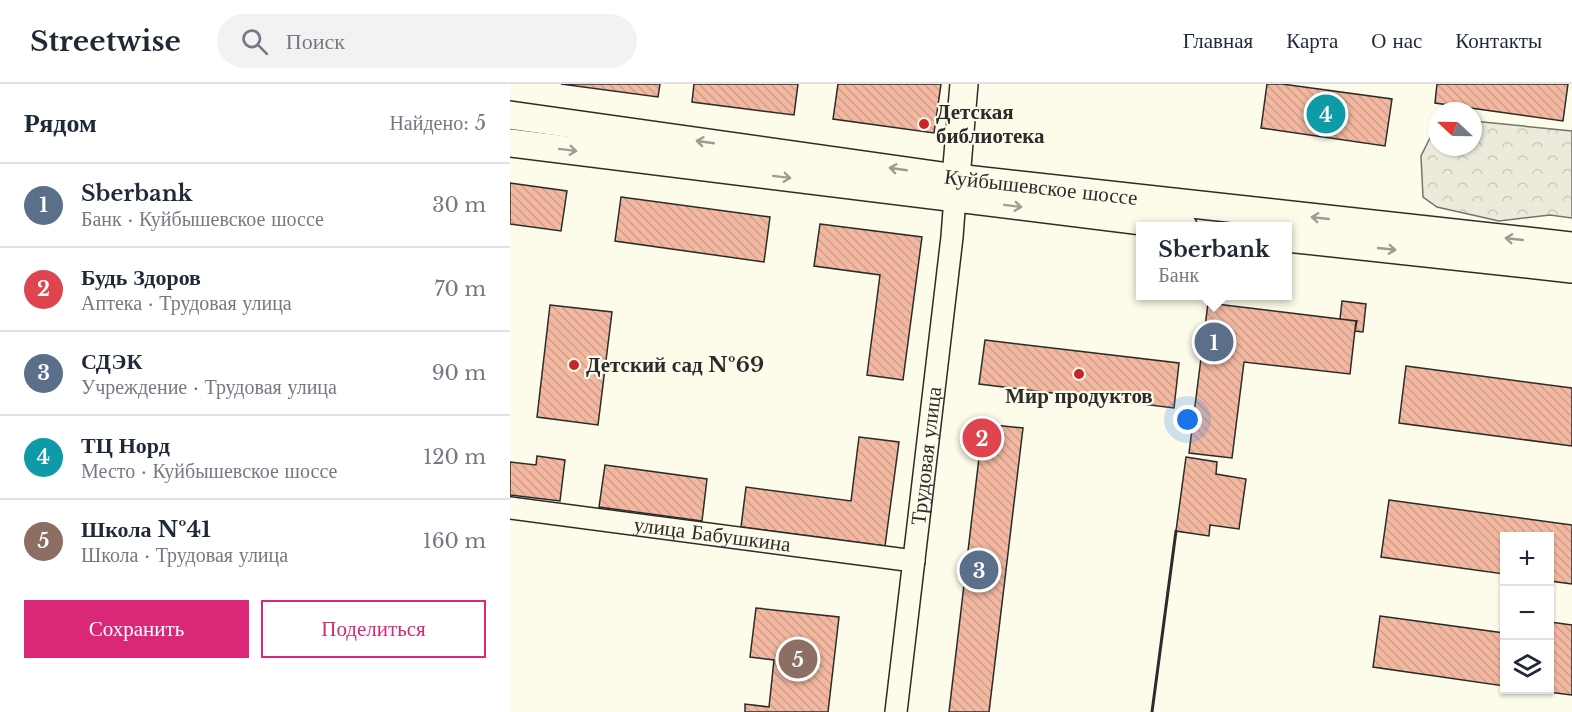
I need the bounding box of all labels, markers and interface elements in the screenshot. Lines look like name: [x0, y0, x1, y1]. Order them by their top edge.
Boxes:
search box: [217, 14, 637, 68]
text: Streetwise: [30, 24, 181, 59]
icon: search: [238, 25, 271, 58]
text: Поиск: [286, 28, 345, 55]
text: Главная: [1183, 28, 1253, 54]
text: Карта: [1286, 28, 1338, 54]
text: О нас: [1371, 28, 1422, 54]
text: Контакты: [1455, 28, 1542, 54]
pin: 4: [1306, 92, 1346, 136]
place label: Детская библиотека: [936, 99, 1045, 149]
north arrow: [1428, 102, 1482, 156]
text: Рядом: [24, 107, 97, 139]
text: Найдено: 5: [389, 111, 486, 135]
marker: Детская библиотека: [917, 117, 931, 131]
one-way arrow: [696, 136, 716, 147]
one-way arrow: [558, 145, 577, 156]
one-way arrow: [889, 164, 909, 175]
street label: Куйбышевское шоссе: [943, 164, 1139, 211]
one-way arrow: [772, 172, 792, 183]
text: Sberbank: [81, 180, 192, 207]
text: 1: [39, 193, 48, 217]
text: 30 m: [432, 193, 486, 217]
one-way arrow: [1002, 201, 1022, 212]
text: Банк · Куйбышевское шоссе: [81, 207, 324, 231]
one-way arrow: [1311, 212, 1330, 223]
popup: [1136, 222, 1292, 300]
one-way arrow: [1504, 233, 1524, 244]
text: Sberbank: [1158, 236, 1270, 263]
one-way arrow: [1377, 244, 1397, 255]
text: Банк: [1158, 263, 1199, 287]
text: Будь Здоров: [81, 264, 201, 291]
text: 2: [37, 277, 50, 301]
text: 70 m: [434, 277, 486, 301]
text: Аптека · Трудовая улица: [81, 291, 292, 315]
pin: 1: [1194, 320, 1234, 364]
text: СДЭК: [81, 348, 142, 375]
place label: Детский сад №69: [586, 352, 764, 378]
marker: Детский сад №69: [567, 358, 581, 372]
text: 3: [37, 361, 50, 385]
text: 90 m: [432, 361, 486, 385]
marker: Мир продуктов: [1072, 367, 1086, 381]
text: Учреждение · Трудовая улица: [81, 375, 337, 399]
place label: Мир продуктов: [1005, 383, 1153, 409]
street label: Трудовая улица: [905, 384, 947, 526]
your location: [1173, 405, 1202, 434]
pin: 2: [962, 416, 1002, 460]
text: ТЦ Норд: [81, 432, 170, 459]
text: 4: [37, 445, 50, 469]
text: 120 m: [423, 445, 486, 469]
text: Место · Куйбышевское шоссе: [81, 459, 337, 483]
street label: улица Бабушкина: [632, 511, 793, 558]
text: Школа №41: [81, 516, 211, 543]
text: 5: [38, 529, 49, 553]
text: 160 m: [423, 529, 486, 553]
map controls: [1500, 532, 1554, 694]
button: +: [1500, 532, 1554, 586]
text: Школа · Трудовая улица: [81, 543, 288, 567]
pin: 3: [960, 548, 998, 592]
button: −: [1500, 586, 1554, 640]
button: Сохранить: [24, 600, 249, 658]
button: Поделиться: [261, 600, 486, 658]
pin: 5: [778, 636, 818, 682]
button: layers: [1500, 640, 1554, 694]

